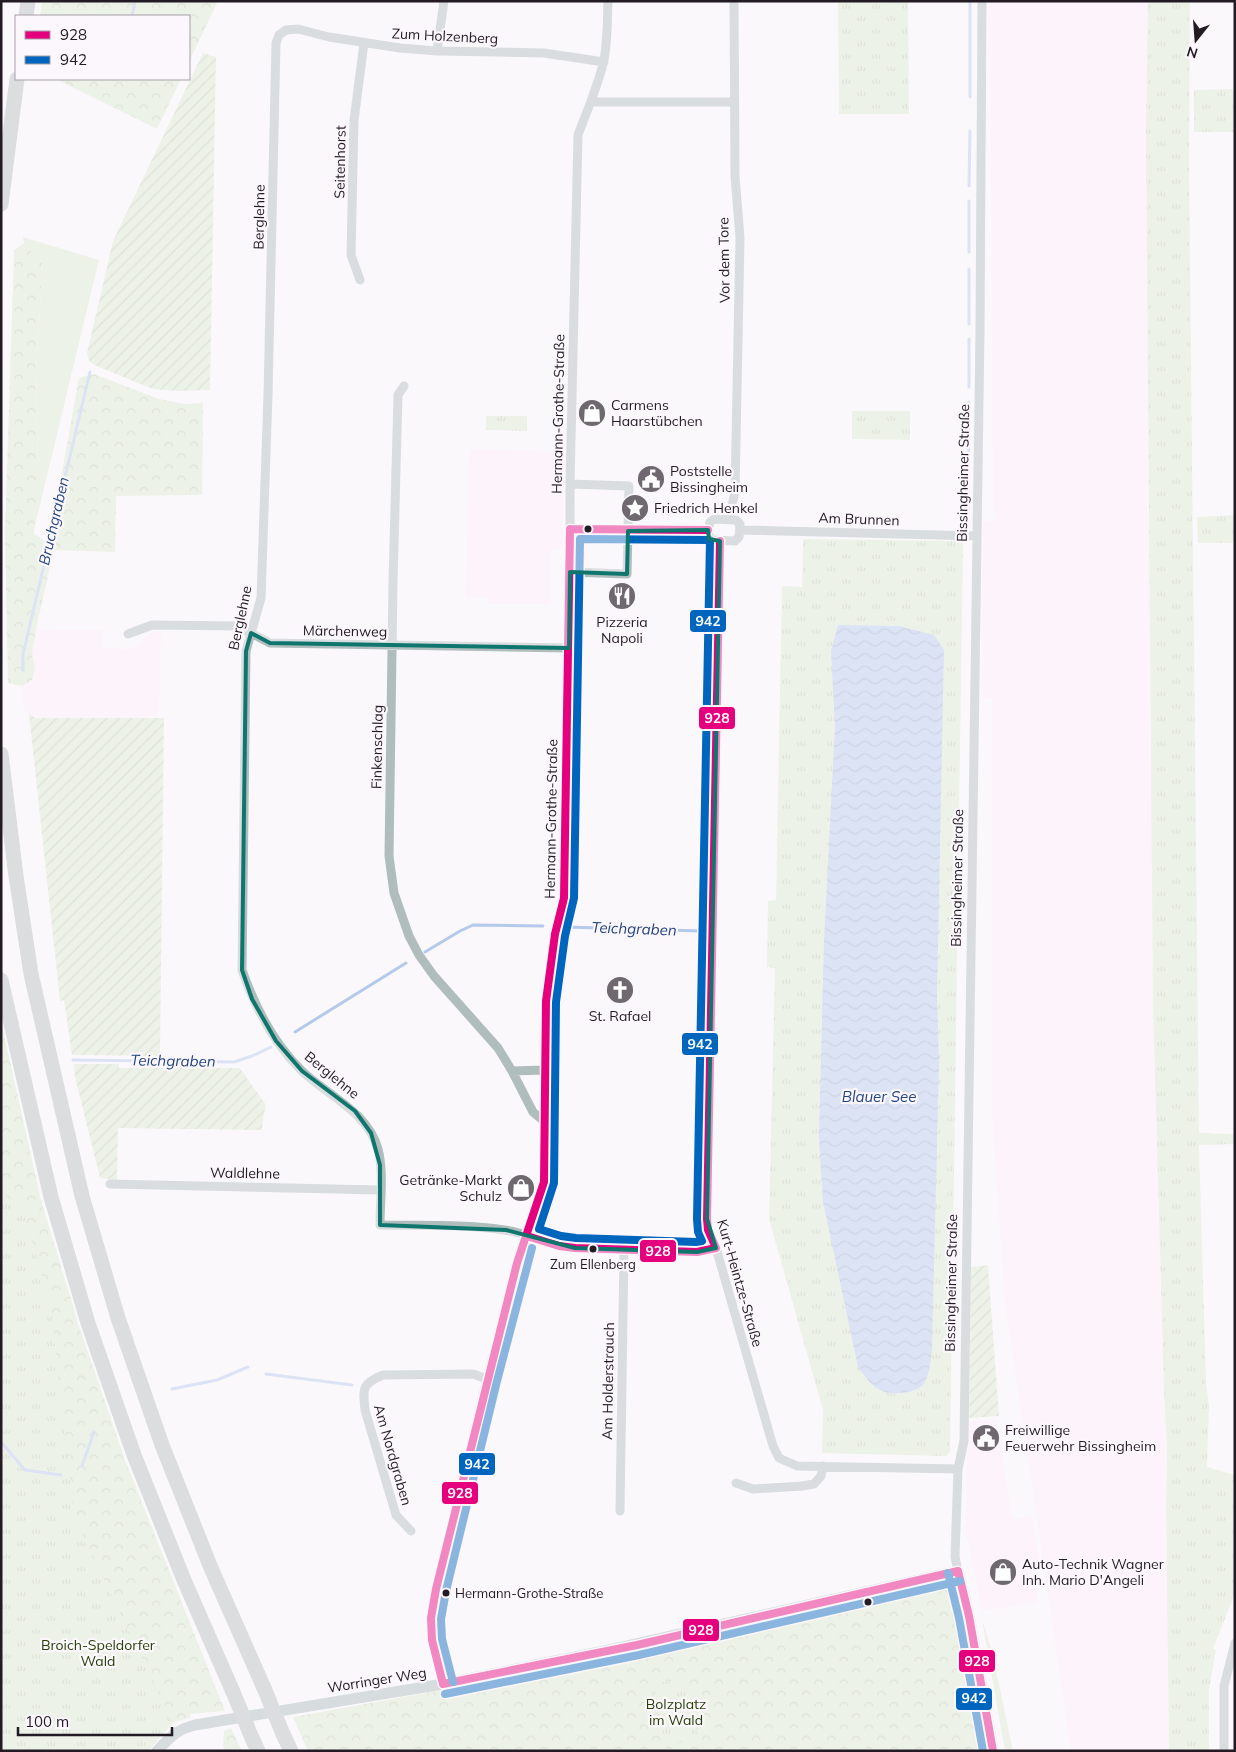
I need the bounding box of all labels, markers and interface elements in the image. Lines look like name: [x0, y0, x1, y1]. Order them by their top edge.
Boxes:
legend: [15, 15, 190, 80]
north arrow: [1171, 15, 1221, 65]
street label: Zum Holzenberg: [391, 24, 499, 48]
text: 928: [60, 25, 87, 44]
text: N: [1185, 42, 1200, 63]
text: 942: [60, 50, 87, 69]
street label: Seitenhorst: [330, 125, 350, 199]
street label: Berglehne: [249, 184, 269, 250]
street label: Vor dem Tore: [714, 217, 734, 303]
street label: Hermann-Grothe-Straße: [548, 334, 568, 494]
place label: Carmens Haarstübchen: [611, 396, 703, 430]
shop icon: Carmens Haarstübchen: [577, 398, 607, 428]
street label: Bissingheimer Straße: [953, 404, 973, 542]
place label: Poststelle Bissingheim: [670, 462, 748, 496]
public building icon: Poststelle Bissingheim: [636, 464, 666, 494]
water label: Bruchgraben: [34, 475, 73, 567]
place icon: Friedrich Henkel: [620, 493, 650, 523]
place label: Friedrich Henkel: [654, 499, 758, 517]
street label: Am Brunnen: [818, 509, 900, 529]
unlabelled marker: [583, 524, 593, 534]
restaurant icon: Pizzeria Napoli: [607, 581, 637, 611]
street label: Berglehne: [224, 584, 256, 652]
line badge: 942: [689, 609, 727, 633]
text: 942: [695, 612, 721, 630]
place label: Pizzeria Napoli: [596, 613, 648, 647]
street label: Märchenweg: [303, 621, 387, 641]
street label: Finkenschlag: [367, 705, 387, 789]
line badge: 928: [698, 706, 736, 730]
text: 928: [704, 709, 730, 727]
street label: Hermann-Grothe-Straße: [541, 739, 561, 899]
street label: Bissingheimer Straße: [947, 809, 967, 947]
water label: Teichgraben: [591, 918, 677, 939]
church icon: St. Rafael: [605, 975, 635, 1005]
place label: St. Rafael: [589, 1007, 651, 1025]
line badge: 942: [681, 1032, 719, 1056]
text: 942: [687, 1035, 713, 1053]
street label: Berglehne: [301, 1047, 363, 1103]
water label: Teichgraben: [130, 1050, 216, 1071]
water label: Blauer See: [842, 1087, 916, 1106]
street label: Waldlehne: [210, 1163, 280, 1183]
place label: Getränke-Markt Schulz: [399, 1171, 502, 1205]
shop icon: Getränke-Markt Schulz: [506, 1173, 536, 1203]
street label: Bissingheimer Straße: [941, 1214, 961, 1352]
street label: Kurt-Heintze-Straße: [713, 1217, 767, 1349]
line badge: 928: [639, 1239, 677, 1263]
text: 928: [645, 1242, 671, 1260]
marker: Zum Ellenberg: [588, 1244, 598, 1254]
place label: Zum Ellenberg: [550, 1256, 636, 1272]
street label: Am Holderstrauch: [598, 1322, 618, 1440]
street label: Am Nordgraben: [370, 1402, 416, 1508]
place label: Freiwillige Feuerwehr Bissingheim: [1005, 1421, 1156, 1455]
public building icon: Freiwillige Feuerwehr Bissingheim: [971, 1423, 1001, 1453]
line badge: 942: [458, 1452, 496, 1476]
text: 942: [464, 1455, 490, 1473]
line badge: 928: [441, 1481, 479, 1505]
text: 928: [447, 1484, 473, 1502]
place label: Auto-Technik Wagner Inh. Mario D'Angeli: [1022, 1555, 1165, 1589]
shop icon: Auto-Technik Wagner Inh. Mario D'Angeli: [988, 1557, 1018, 1587]
place label: Hermann-Grothe-Straße: [455, 1585, 603, 1601]
marker: Hermann-Grothe-Straße: [441, 1588, 451, 1598]
unlabelled marker: [863, 1597, 873, 1607]
line badge: 928: [682, 1618, 720, 1642]
text: 928: [688, 1621, 714, 1639]
park label: Broich-Speldorfer Wald: [41, 1636, 156, 1670]
line badge: 928: [958, 1649, 996, 1673]
text: 928: [964, 1652, 990, 1670]
street label: Worringer Weg: [326, 1663, 428, 1697]
line badge: 942: [955, 1687, 993, 1711]
text: 942: [961, 1689, 987, 1707]
park label: Bolzplatz im Wald: [646, 1695, 706, 1729]
scale bar: [18, 1704, 171, 1736]
text: 100 m: [25, 1712, 69, 1731]

